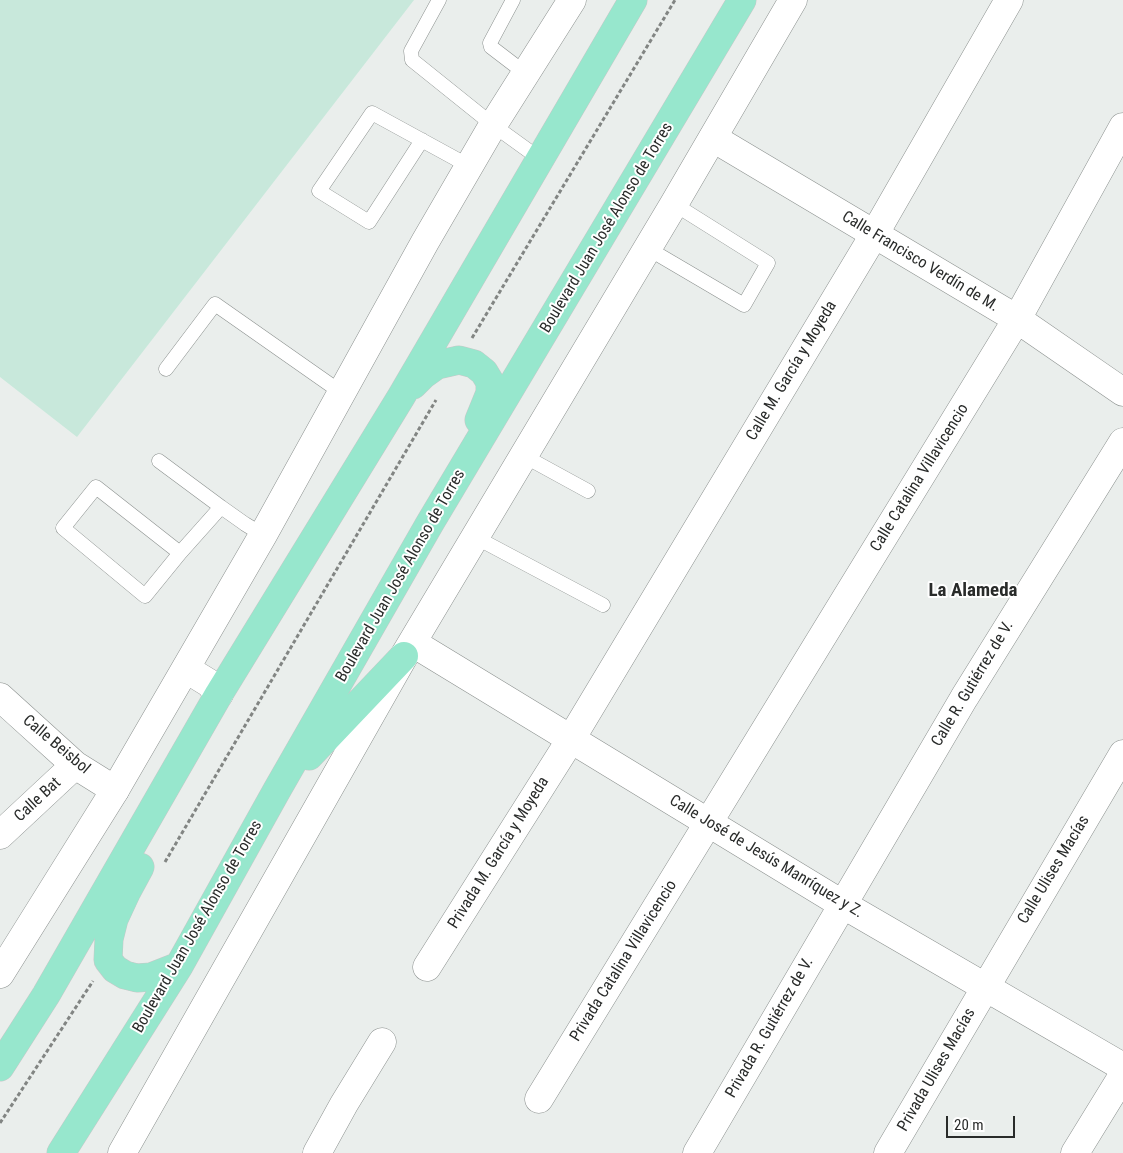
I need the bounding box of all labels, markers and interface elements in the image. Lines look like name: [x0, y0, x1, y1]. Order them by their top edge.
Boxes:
street label: Boulevard Juan José Alonso de Torres: [536, 119, 678, 337]
street label: Calle Francisco Verdín de M.: [838, 208, 1002, 316]
street label: Calle M. García y Moyeda: [743, 298, 841, 444]
street label: Calle Catalina Villavicencio: [867, 401, 973, 555]
street label: Boulevard Juan José Alonso de Torres: [332, 466, 470, 686]
district label: La Alameda: [928, 580, 1018, 602]
street label: Calle R. Gutiérrez de V.: [928, 618, 1018, 750]
street label: Calle Beisbol: [18, 711, 94, 779]
street label: Calle Bat: [11, 774, 65, 826]
street label: Privada M. García y Moyeda: [444, 774, 554, 932]
street label: Calle José de Jesús Manríquez y Z.: [666, 791, 866, 923]
street label: Calle Ulises Macías: [1014, 812, 1094, 928]
street label: Boulevard Juan José Alonso de Torres: [129, 817, 267, 1037]
street label: Privada Catalina Villavicencio: [566, 877, 682, 1045]
street label: Privada R. Gutiérrez de V.: [722, 954, 818, 1102]
street label: Privada Ulises Macías: [894, 1005, 980, 1135]
scale bar: [948, 1106, 1017, 1138]
text: 20 m: [954, 1116, 984, 1134]

